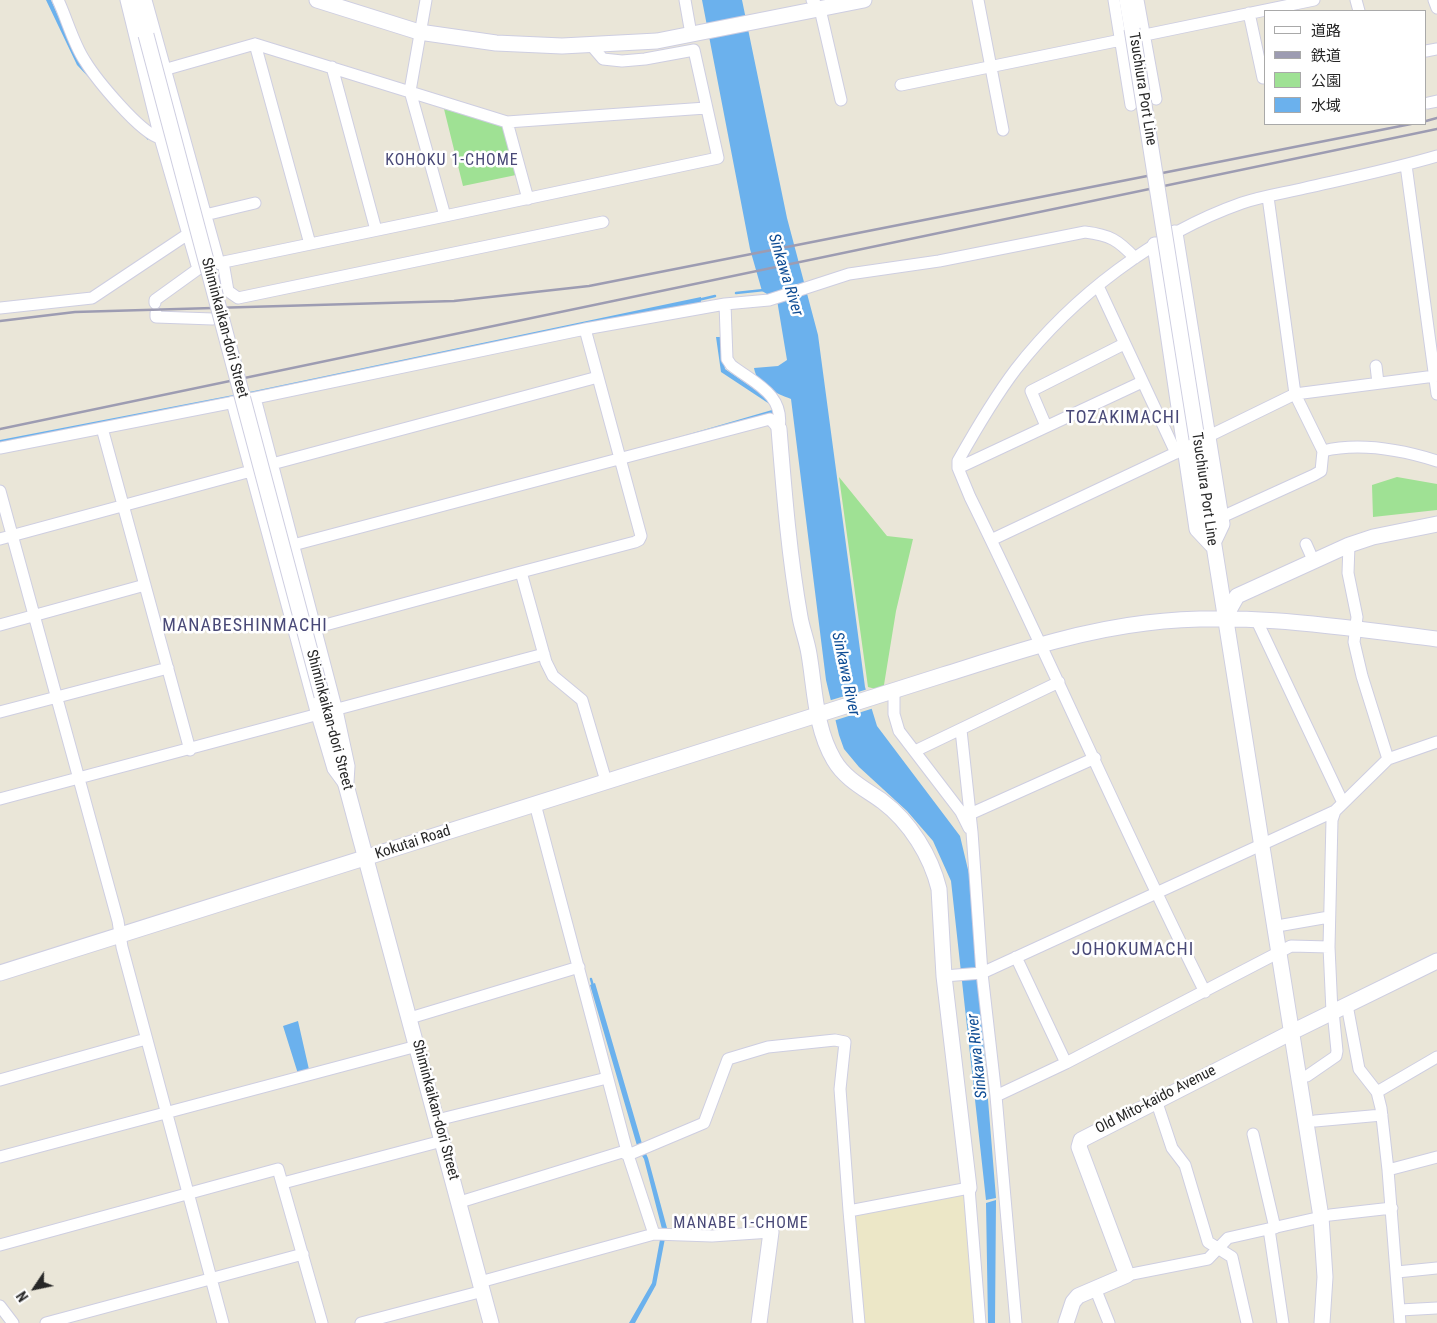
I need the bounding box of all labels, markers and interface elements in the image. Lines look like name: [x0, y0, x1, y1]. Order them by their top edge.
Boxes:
legend: [1264, 10, 1427, 125]
text: 道路: [1311, 22, 1341, 40]
street label: Tsuchiura Port Line: [1124, 31, 1160, 147]
text: 鉄道: [1311, 47, 1341, 65]
text: 公園: [1311, 72, 1341, 90]
text: 水域: [1311, 97, 1341, 115]
district label: KOHOKU 1-CHOME: [383, 151, 521, 171]
water label: Sinkawa River: [763, 232, 807, 318]
street label: Shiminkaikan-dori Street: [197, 256, 251, 400]
district label: TOZAKIMACHI: [1064, 407, 1182, 429]
street label: Tsuchiura Port Line: [1187, 431, 1221, 547]
district label: MANABESHINMACHI: [160, 615, 330, 637]
water label: Sinkawa River: [827, 630, 863, 718]
street label: Shiminkaikan-dori Street: [302, 648, 356, 792]
street label: Kokutai Road: [373, 822, 453, 864]
district label: JOHOKUMACHI: [1070, 939, 1196, 961]
water label: Sinkawa River: [964, 1013, 992, 1099]
street label: Shiminkaikan-dori Street: [408, 1038, 462, 1182]
street label: Old Mito-kaido Avenue: [1093, 1062, 1219, 1138]
district label: MANABE 1-CHOME: [671, 1214, 811, 1234]
north arrow: [10, 1263, 60, 1313]
text: N: [14, 1288, 32, 1304]

